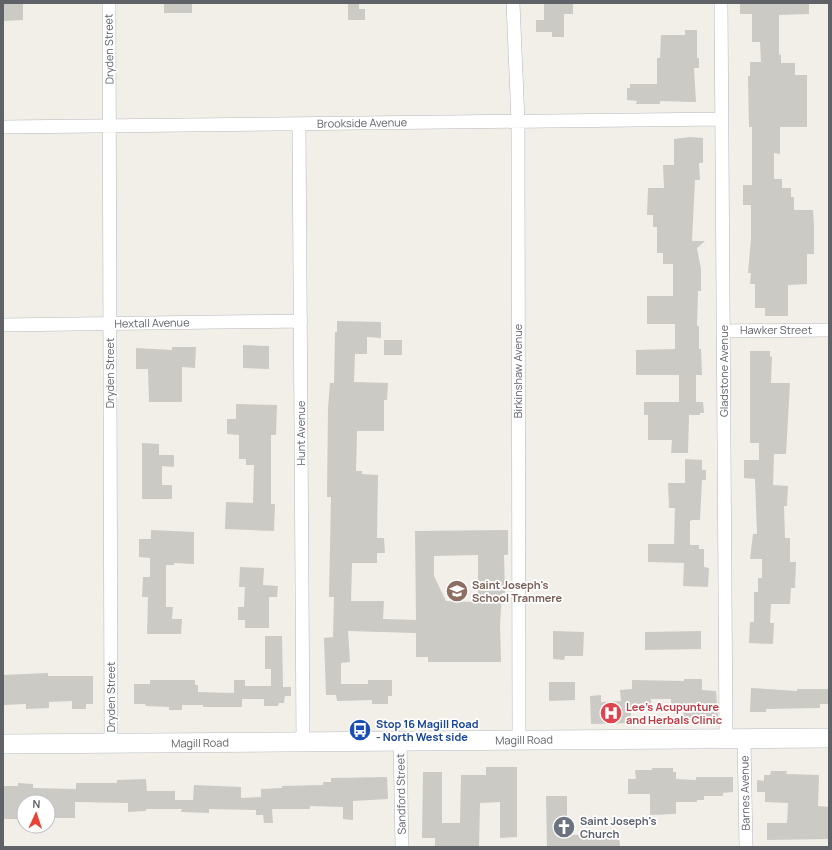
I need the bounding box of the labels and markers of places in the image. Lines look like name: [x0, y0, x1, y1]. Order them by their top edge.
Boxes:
place label: Saint Joseph's School Tranmere: [472, 577, 563, 605]
school or university icon: Saint Joseph's School Tranmere: [444, 578, 470, 604]
place label: Lee's Acupunture and Herbals Clinic: [626, 699, 722, 727]
hospital icon: Lee's Acupunture and Herbals Clinic: [598, 700, 624, 726]
place label: Stop 16 Magill Road - North West side: [376, 716, 479, 744]
bus stop icon: Stop 16 Magill Road - North West side: [347, 717, 373, 743]
place label: Saint Joseph's Church: [580, 813, 657, 841]
church icon: Saint Joseph's Church: [551, 814, 577, 840]

